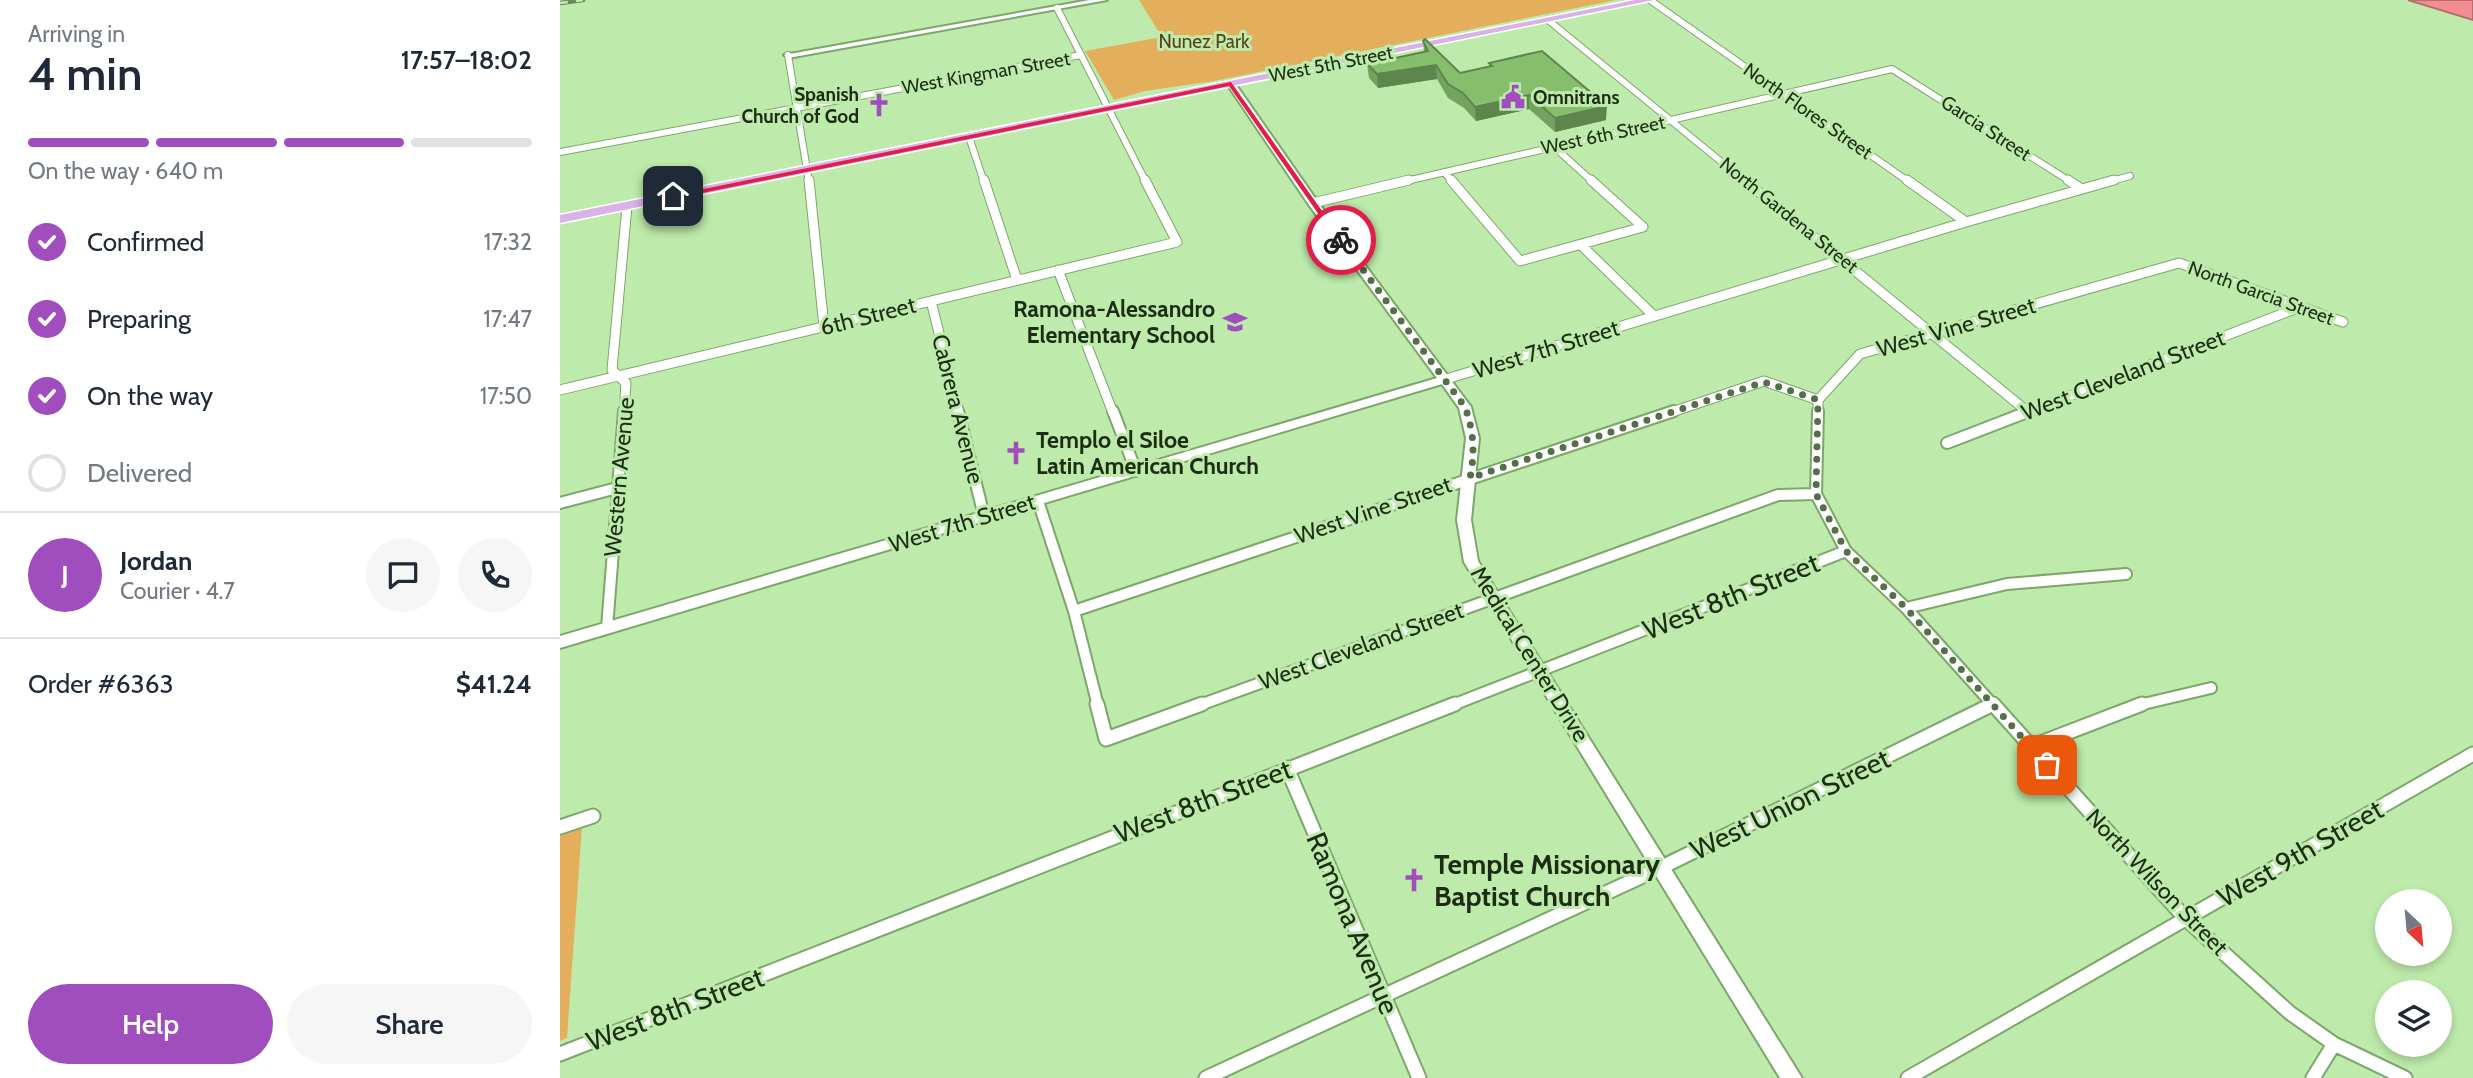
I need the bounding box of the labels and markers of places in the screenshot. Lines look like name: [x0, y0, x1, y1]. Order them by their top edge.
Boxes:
place label: Spanish Church of God: [741, 83, 859, 128]
public building icon: Omnitrans: [1499, 83, 1527, 111]
place label: Omnitrans: [1533, 86, 1620, 109]
church icon: Spanish Church of God: [865, 91, 893, 119]
pin: [643, 166, 703, 226]
place label: Ramona-Alessandro Elementary School: [1013, 295, 1215, 349]
school or university icon: Ramona-Alessandro Elementary School: [1221, 308, 1249, 336]
place label: Templo el Siloe Latin American Church: [1036, 426, 1259, 480]
church icon: Templo el Siloe Latin American Church: [1002, 439, 1030, 467]
pin: [2017, 735, 2077, 795]
place label: Temple Missionary Baptist Church: [1434, 847, 1660, 913]
church icon: Temple Missionary Baptist Church: [1400, 866, 1428, 894]

